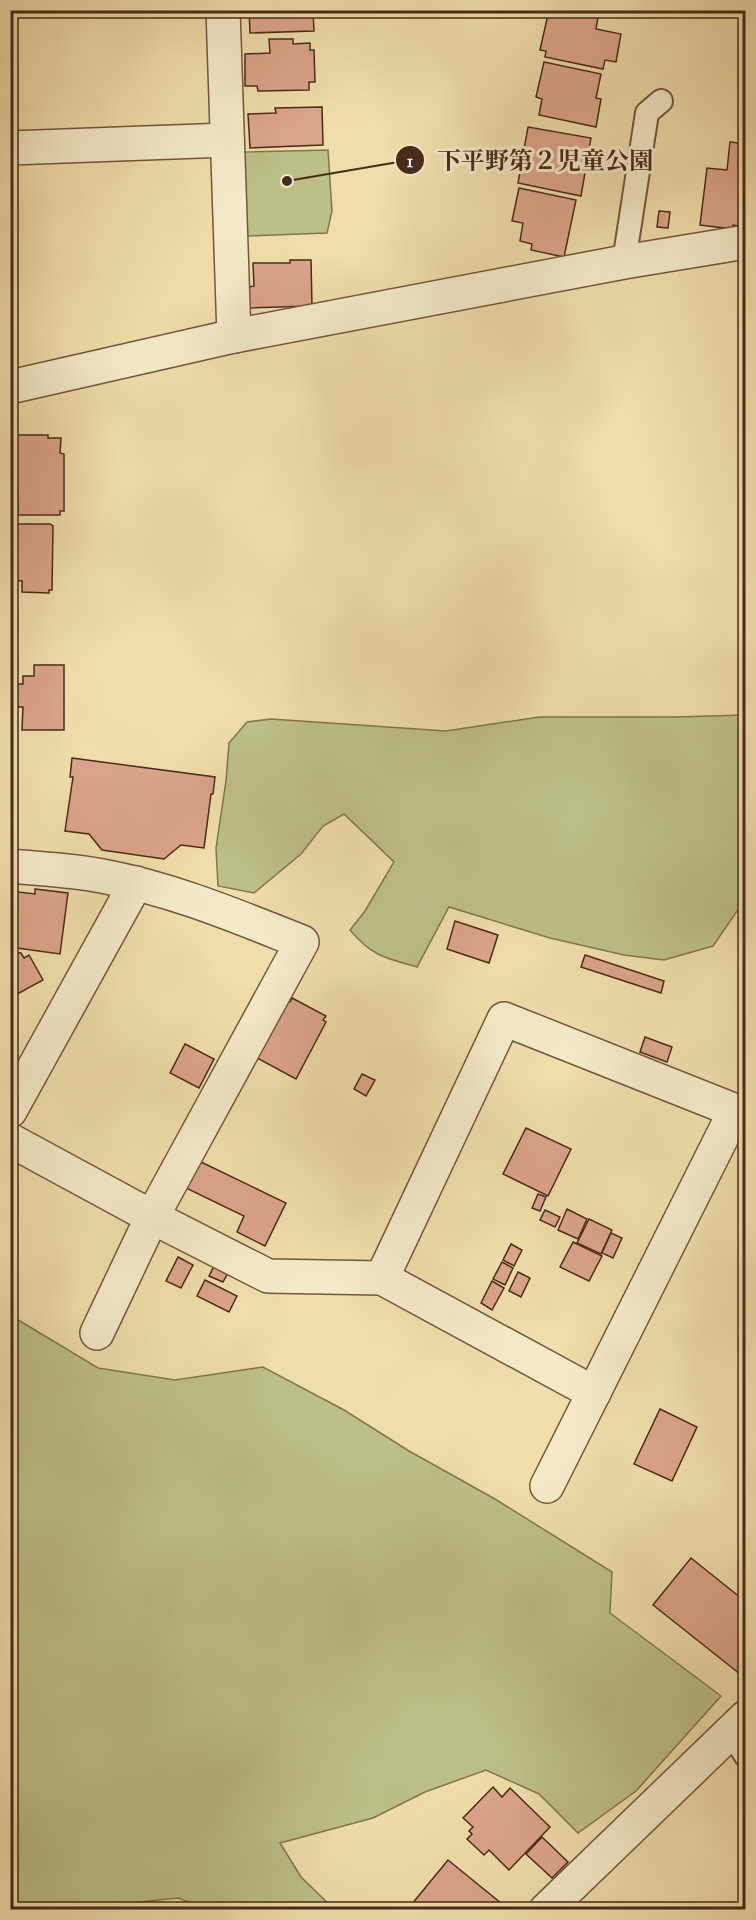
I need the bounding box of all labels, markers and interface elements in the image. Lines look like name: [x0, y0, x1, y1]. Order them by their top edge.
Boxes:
callout: 下平野第２児童公園: [395, 139, 665, 181]
text: 下平野第２児童公園: [437, 146, 653, 180]
text: 1: [407, 150, 414, 176]

